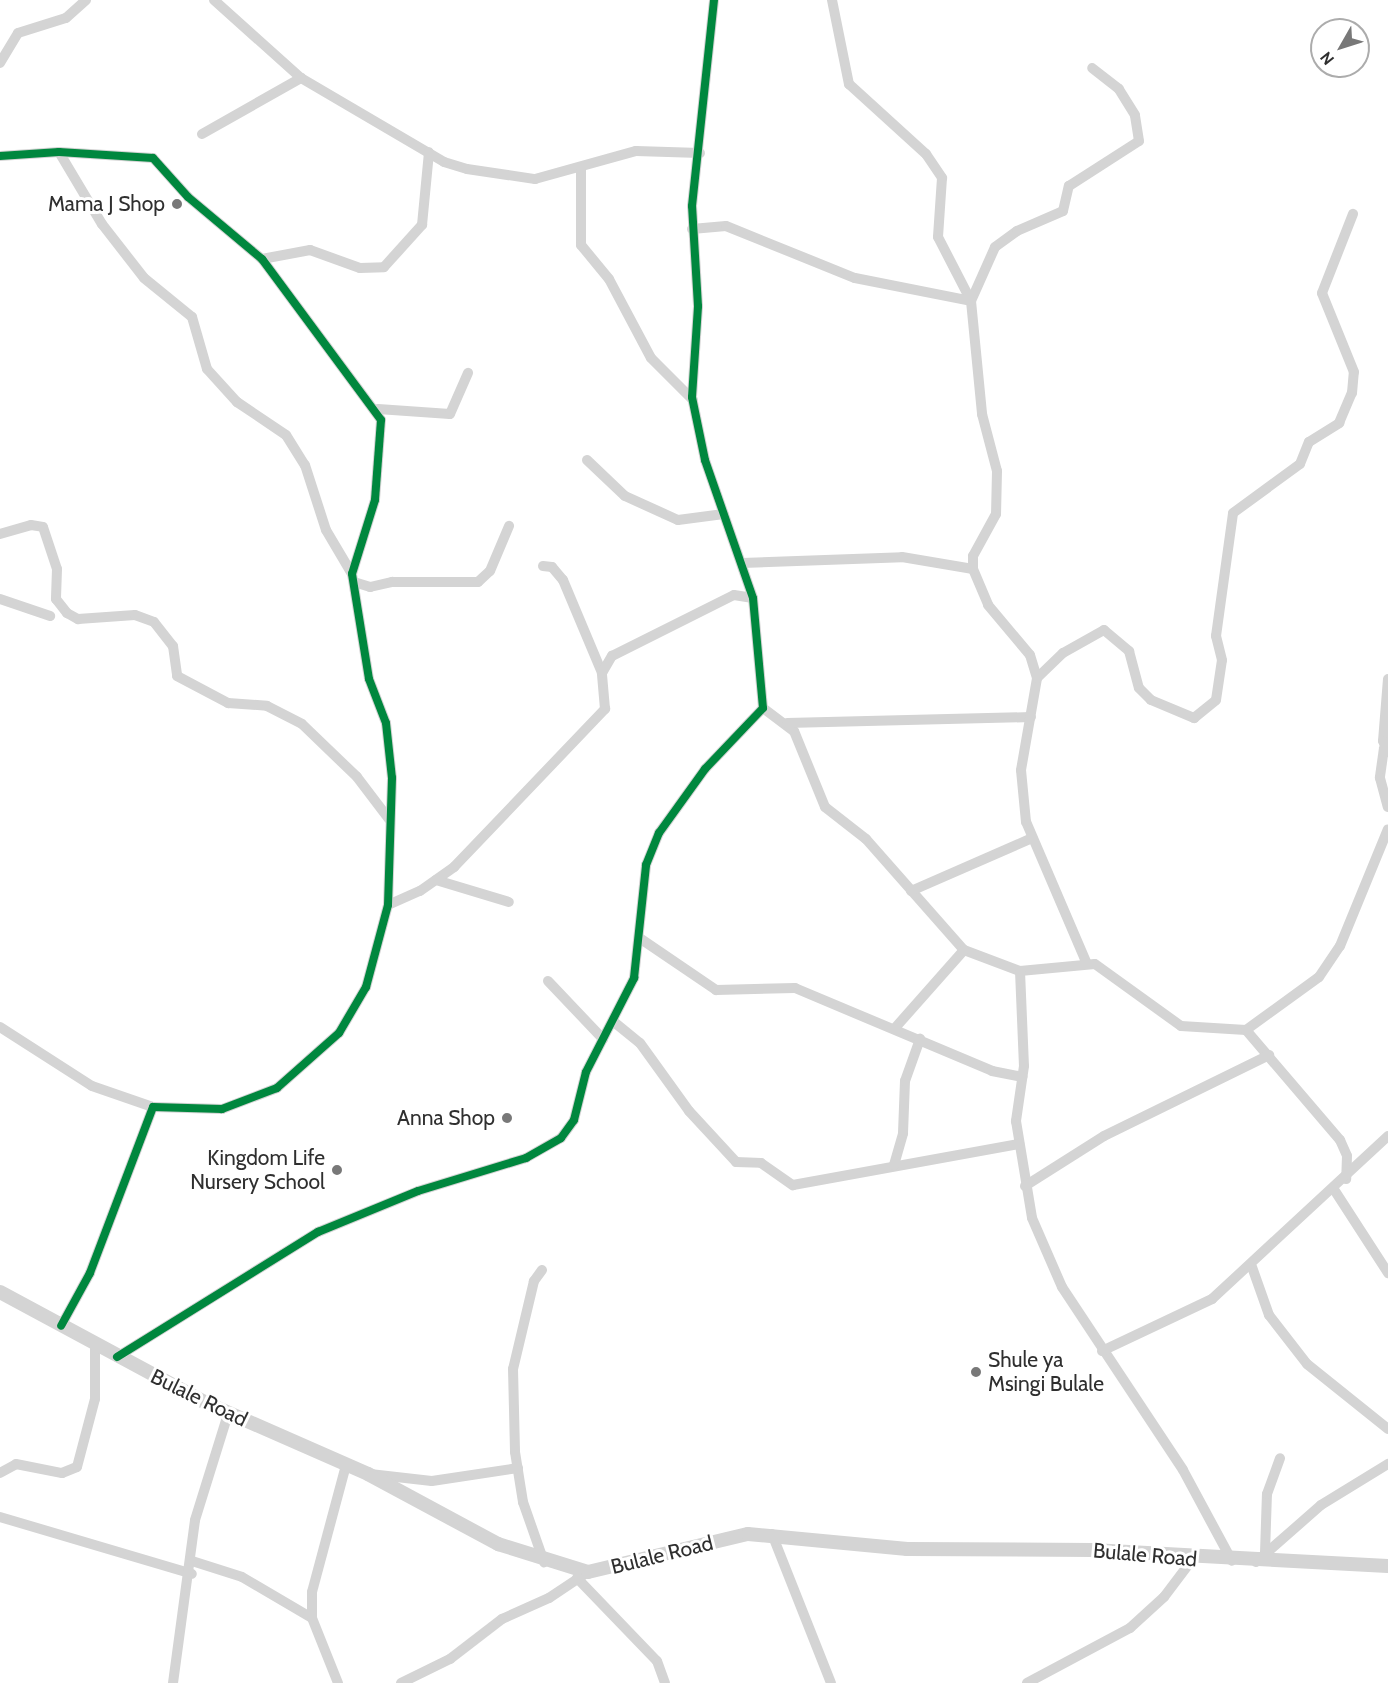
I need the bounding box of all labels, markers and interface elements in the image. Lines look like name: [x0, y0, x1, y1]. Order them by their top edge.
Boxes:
north arrow: [1310, 18, 1370, 78]
text: N: [1316, 48, 1338, 69]
place label: Mama J Shop: [48, 191, 165, 217]
marker: Mama J Shop: [170, 197, 184, 211]
place label: Anna Shop: [397, 1105, 495, 1131]
marker: Anna Shop: [500, 1111, 514, 1125]
place label: Kingdom Life Nursery School: [190, 1145, 325, 1195]
marker: Kingdom Life Nursery School: [330, 1163, 344, 1177]
place label: Shule ya Msingi Bulale: [988, 1347, 1104, 1397]
street label: Bulale Road: [147, 1364, 251, 1432]
marker: Shule ya Msingi Bulale: [969, 1365, 983, 1379]
street label: Bulale Road: [608, 1530, 716, 1580]
street label: Bulale Road: [1092, 1538, 1198, 1572]

